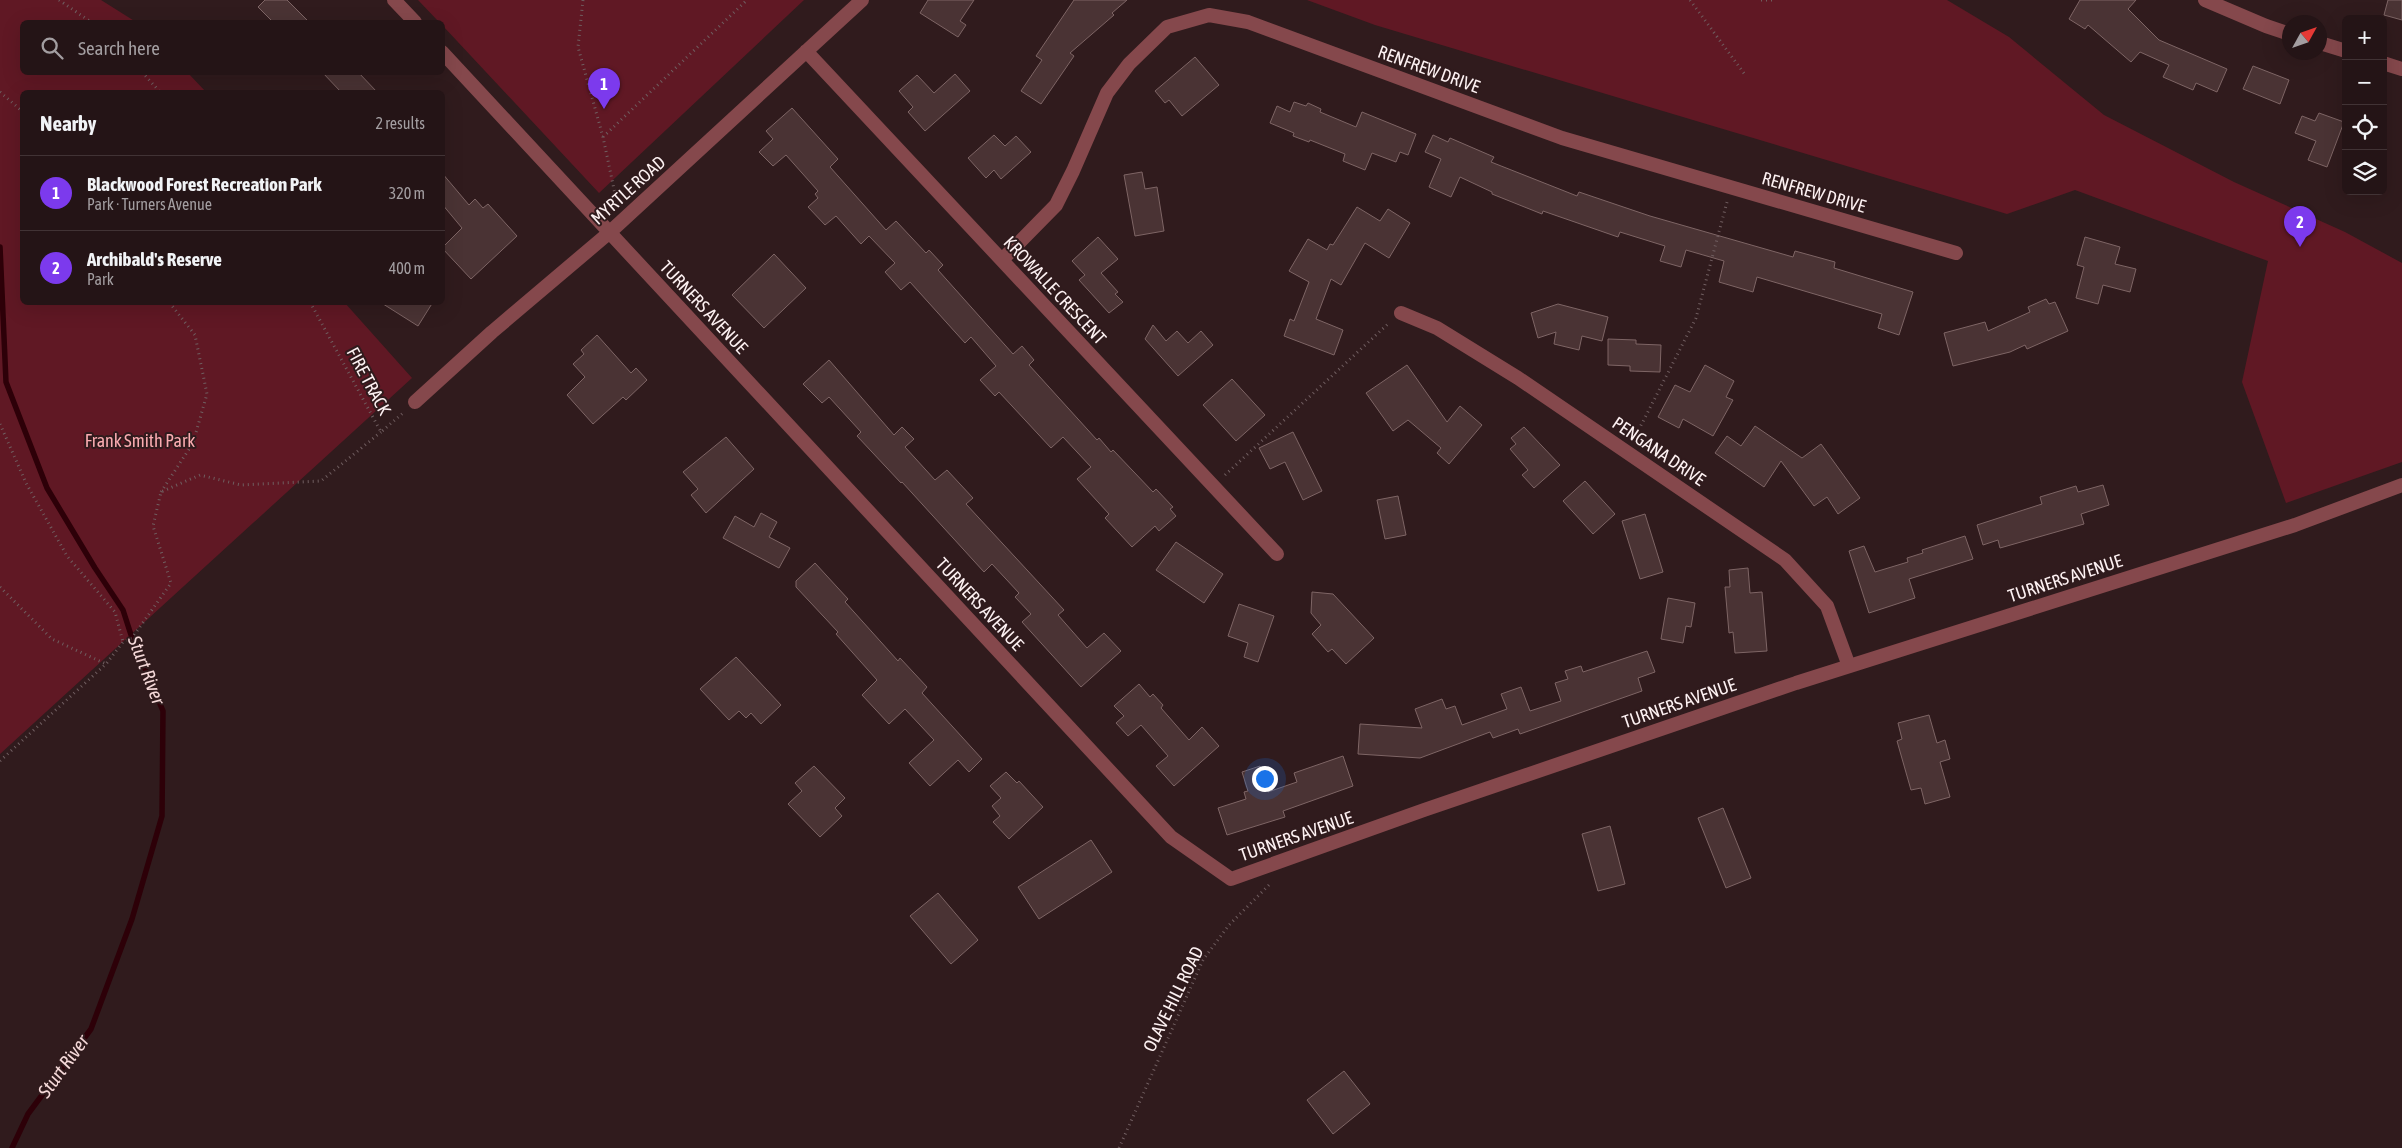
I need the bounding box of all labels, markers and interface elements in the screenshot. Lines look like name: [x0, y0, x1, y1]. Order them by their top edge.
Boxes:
north arrow: [2282, 15, 2327, 60]
map controls: [2342, 15, 2387, 195]
button: +: [2342, 15, 2387, 60]
search box: [20, 20, 445, 75]
icon: search: [38, 34, 66, 62]
text: Search here: [78, 37, 160, 59]
street label: RENFREW DRIVE: [1375, 41, 1483, 97]
button: −: [2342, 60, 2387, 105]
pin: 1: [588, 68, 620, 109]
button: locate: [2342, 105, 2387, 150]
text: Nearby: [40, 111, 96, 135]
text: 2 results: [375, 114, 425, 132]
button: layers: [2342, 150, 2387, 195]
street label: MYRTLE ROAD: [587, 151, 669, 229]
street label: RENFREW DRIVE: [1760, 167, 1869, 217]
text: Blackwood Forest Recreation Park: [87, 173, 322, 195]
text: 1: [52, 184, 60, 202]
text: 320 m: [389, 184, 425, 202]
text: Park · Turners Avenue: [87, 195, 212, 213]
pin: 2: [2284, 206, 2316, 247]
street label: KROWALLE CRESCENT: [1000, 232, 1111, 348]
text: Archibald's Reserve: [87, 248, 222, 270]
street label: TURNERS AVENUE: [656, 256, 752, 358]
text: 2: [52, 259, 60, 277]
text: 400 m: [389, 259, 425, 277]
text: Park: [87, 270, 114, 288]
street label: FIRE TRACK: [342, 344, 396, 419]
street label: PENGANA DRIVE: [1609, 412, 1710, 490]
park label: Frank Smith Park: [85, 430, 195, 451]
street label: TURNERS AVENUE: [2005, 550, 2125, 606]
street label: TURNERS AVENUE: [932, 553, 1028, 655]
water label: Sturt River: [123, 632, 171, 709]
street label: TURNERS AVENUE: [1619, 674, 1739, 732]
your location: [1252, 766, 1278, 792]
street label: TURNERS AVENUE: [1236, 807, 1356, 865]
street label: OLAVE HILL ROAD: [1138, 943, 1208, 1055]
water label: Sturt River: [32, 1029, 94, 1102]

